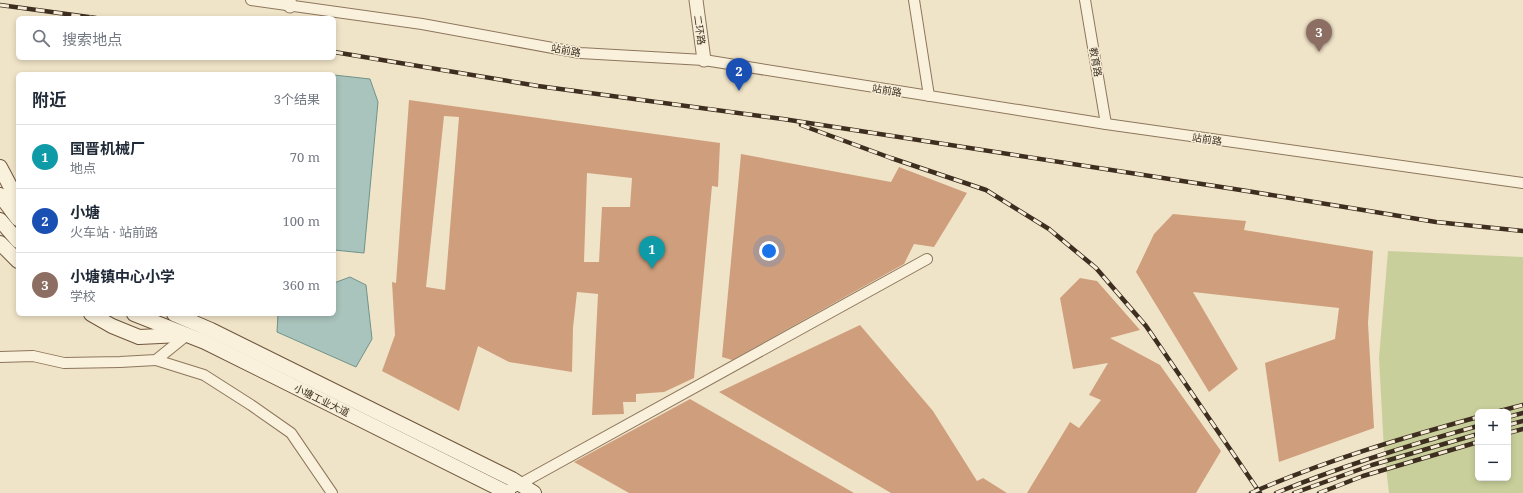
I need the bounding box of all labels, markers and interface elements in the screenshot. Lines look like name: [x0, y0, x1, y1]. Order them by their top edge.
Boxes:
street label: 二环路: [691, 14, 709, 46]
search box: [16, 16, 336, 60]
pin: 3: [1306, 19, 1332, 52]
icon: search: [30, 27, 52, 49]
text: 搜索地点: [62, 29, 122, 49]
street label: 站前路: [550, 41, 582, 59]
street label: 教育路: [1087, 46, 1105, 78]
pin: 2: [726, 58, 752, 91]
street label: 站前路: [871, 81, 903, 99]
text: 附近: [32, 88, 66, 111]
text: 3个结果: [274, 90, 320, 108]
street label: 站前路: [1191, 130, 1223, 148]
text: 国晋机械厂: [70, 138, 145, 158]
text: 1: [41, 148, 49, 166]
text: 70 m: [290, 148, 320, 166]
text: 地点: [70, 159, 96, 177]
text: 小塘: [70, 202, 100, 222]
text: 2: [41, 212, 49, 230]
text: 100 m: [283, 212, 320, 230]
text: 火车站 · 站前路: [70, 223, 158, 241]
pin: 1: [639, 236, 665, 269]
your location: [759, 241, 779, 261]
text: 小塘镇中心小学: [70, 266, 175, 286]
text: 3: [41, 276, 49, 294]
text: 360 m: [283, 276, 320, 294]
text: 学校: [70, 287, 96, 305]
street label: 小塘工业大道: [292, 381, 352, 419]
map controls: [1475, 409, 1511, 481]
button: +: [1475, 409, 1511, 445]
button: −: [1475, 445, 1511, 481]

